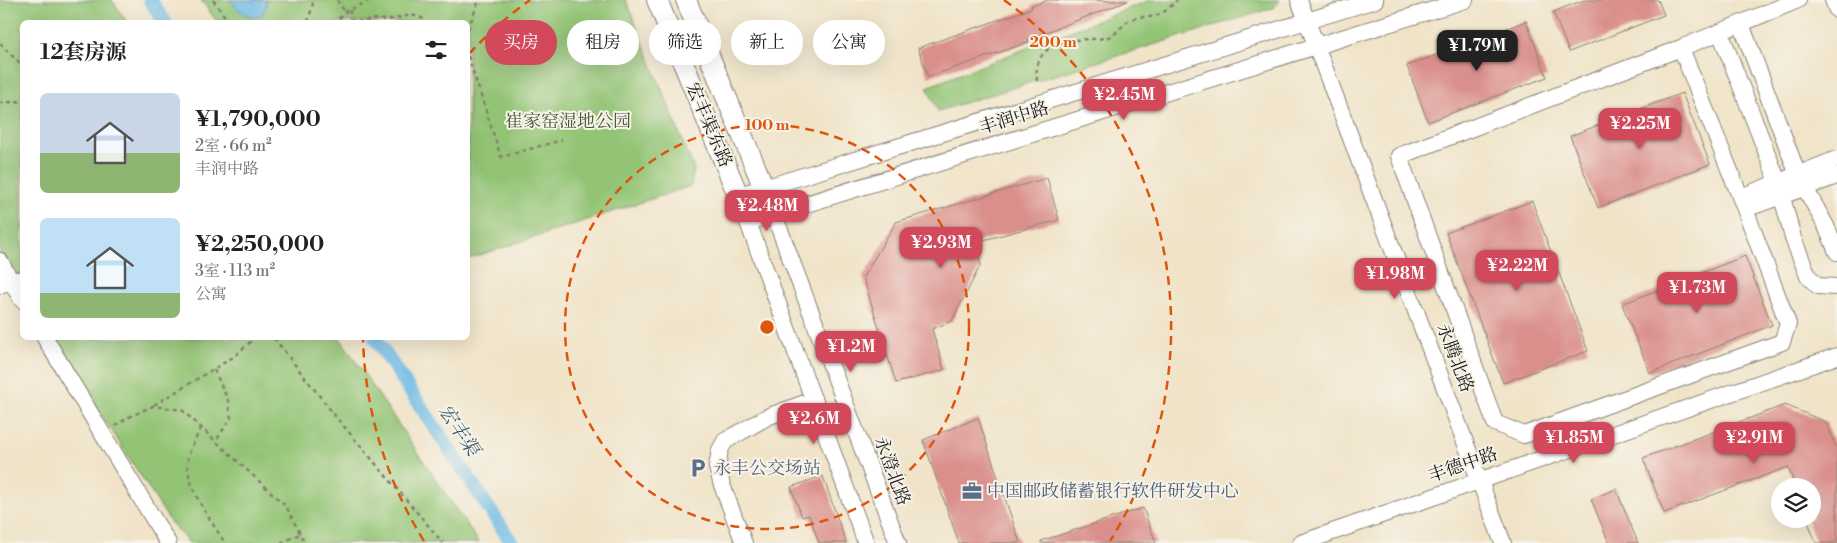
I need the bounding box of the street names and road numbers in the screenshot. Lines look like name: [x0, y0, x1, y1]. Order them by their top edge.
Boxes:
street label: 宏丰渠东路: [681, 79, 737, 171]
street label: 丰润中路: [976, 96, 1052, 140]
street label: 永腾北路: [1431, 320, 1479, 396]
street label: 永澄北路: [869, 433, 915, 509]
street label: 丰德中路: [1425, 442, 1501, 488]

